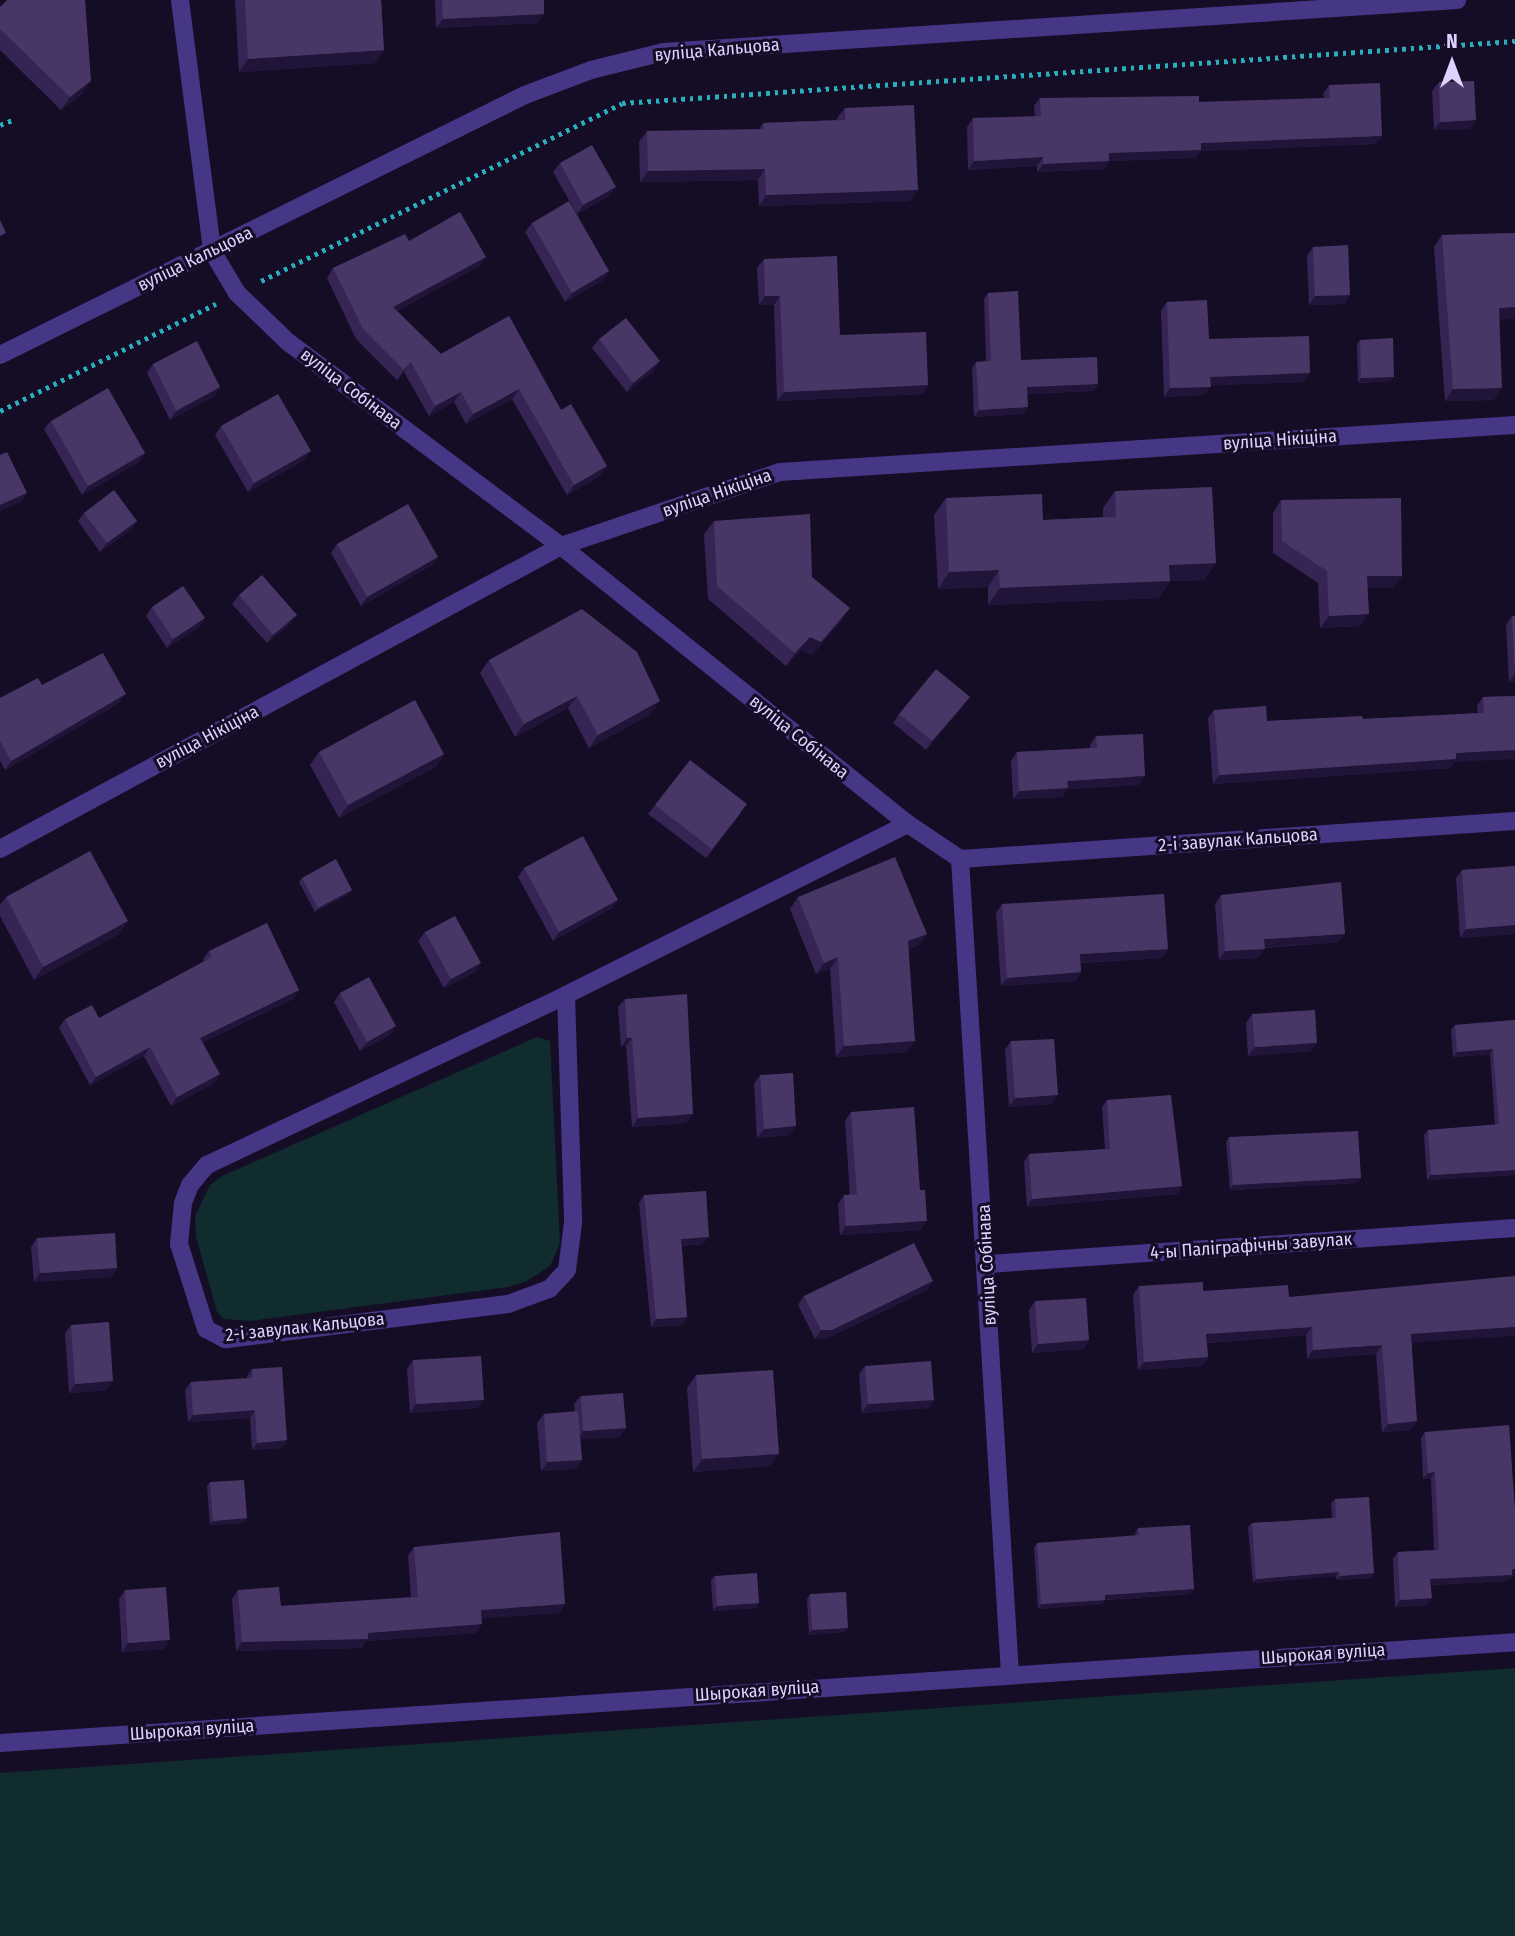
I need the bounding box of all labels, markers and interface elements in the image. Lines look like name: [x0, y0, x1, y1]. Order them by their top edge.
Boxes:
north arrow: [1417, 28, 1487, 98]
text: N: [1446, 30, 1458, 53]
street label: вуліца Кальцова: [654, 34, 780, 66]
street label: вуліца Кальцова: [134, 222, 256, 296]
street label: вуліца Собінава: [296, 344, 406, 434]
street label: вуліца Нікіціна: [1222, 425, 1338, 455]
street label: вуліца Нікіціна: [660, 464, 774, 522]
street label: вуліца Собінава: [745, 690, 853, 784]
street label: вуліца Нікіціна: [152, 701, 262, 773]
street label: 2-і завулак Кальцова: [1158, 824, 1318, 856]
street label: вуліца Собінава: [973, 1204, 1001, 1326]
street label: 4-ы Паліграфічны завулак: [1149, 1228, 1353, 1264]
street label: 2-і завулак Кальцова: [224, 1308, 386, 1346]
street label: Шырокая вуліца: [1260, 1639, 1386, 1669]
street label: Шырокая вуліца: [694, 1676, 820, 1706]
street label: Шырокая вуліца: [129, 1715, 255, 1745]

